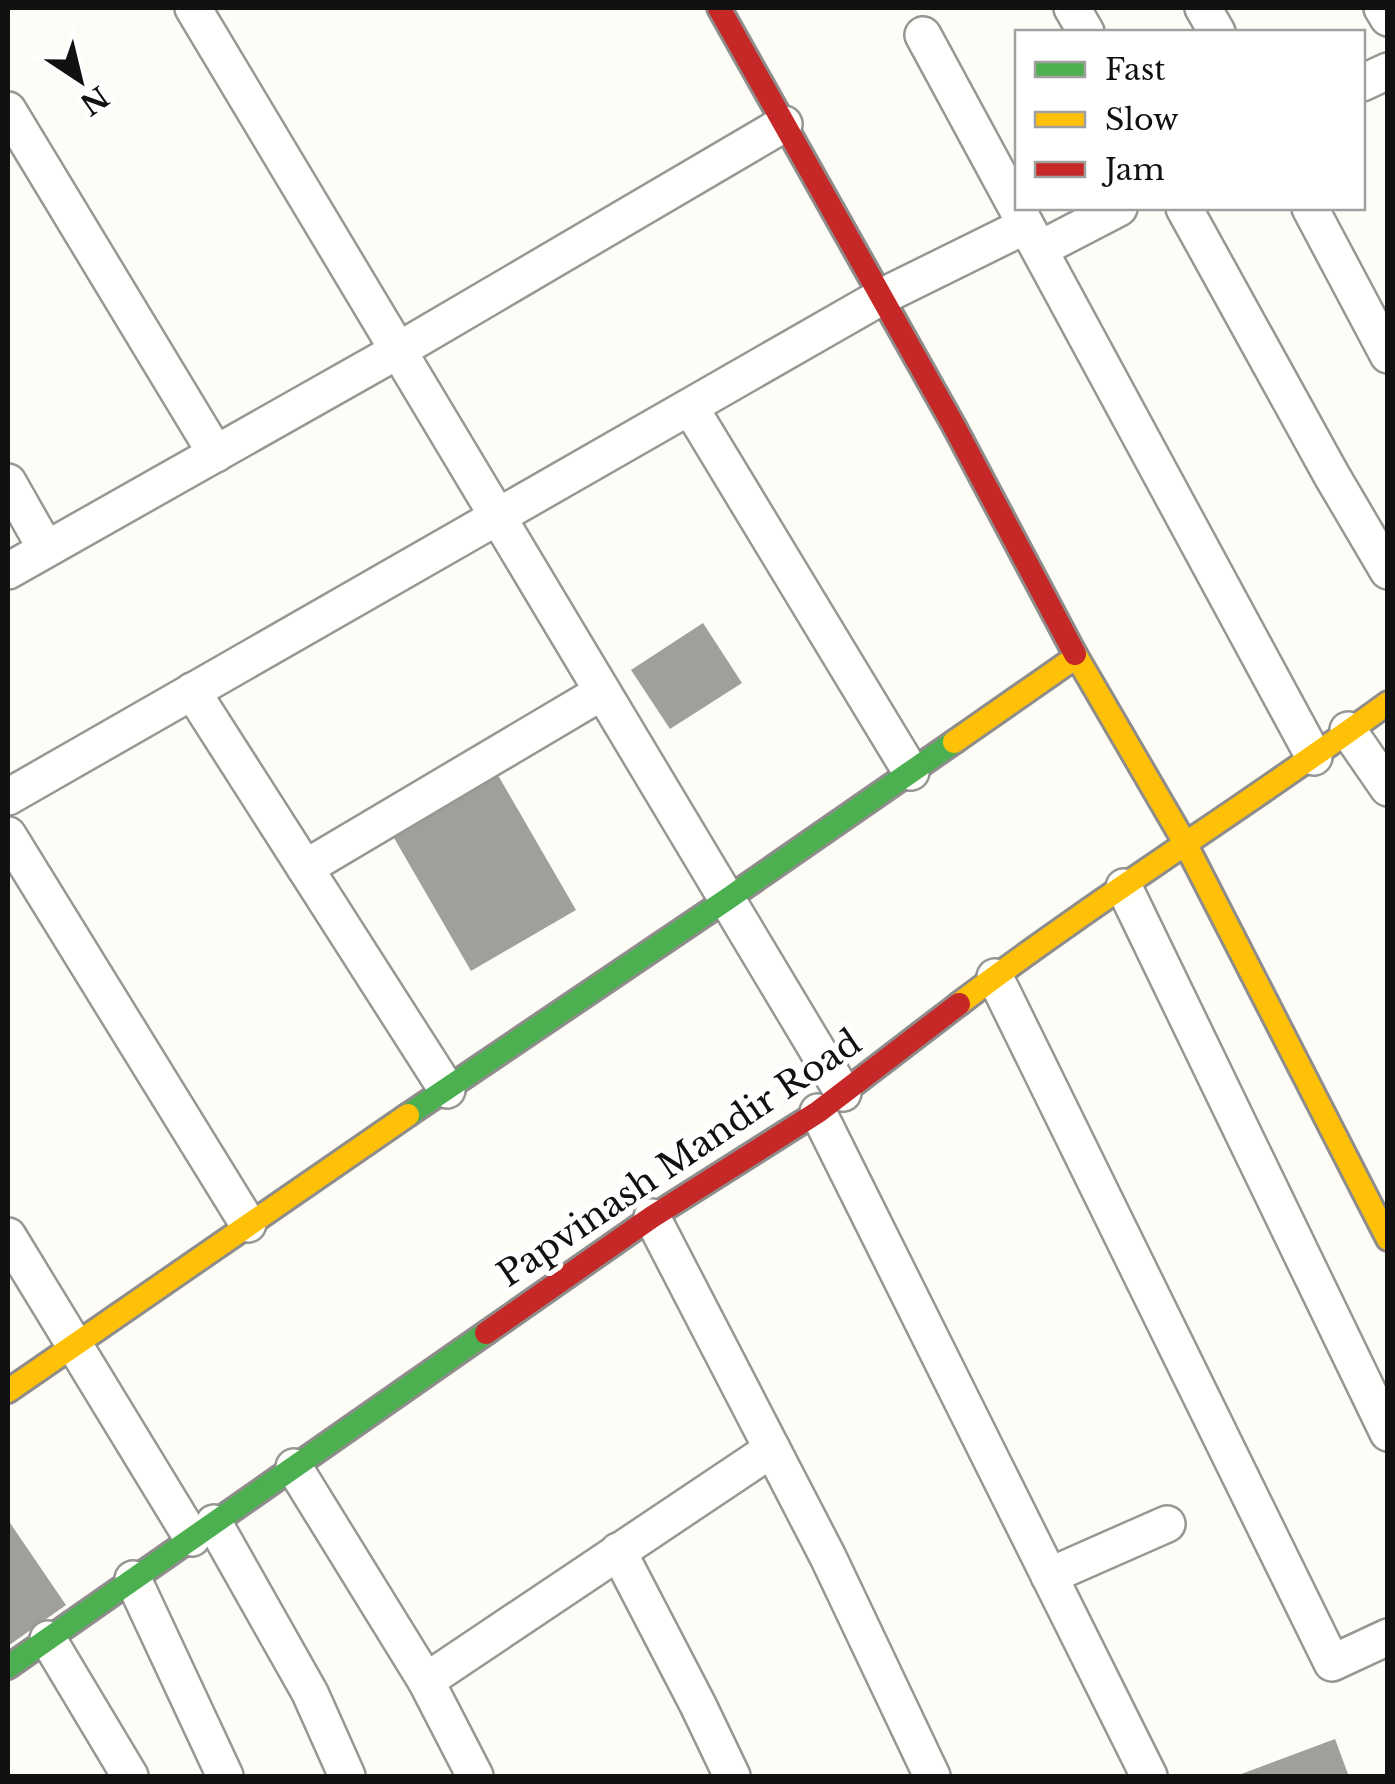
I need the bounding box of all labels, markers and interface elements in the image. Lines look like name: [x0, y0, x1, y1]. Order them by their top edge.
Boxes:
north arrow: [30, 30, 130, 130]
legend: [1015, 30, 1365, 210]
text: Fast: [1105, 51, 1166, 88]
text: N: [73, 78, 115, 122]
text: Slow: [1105, 101, 1179, 138]
text: Jam: [1101, 151, 1165, 188]
street label: Papvinash Mandir Road: [489, 1020, 869, 1296]

